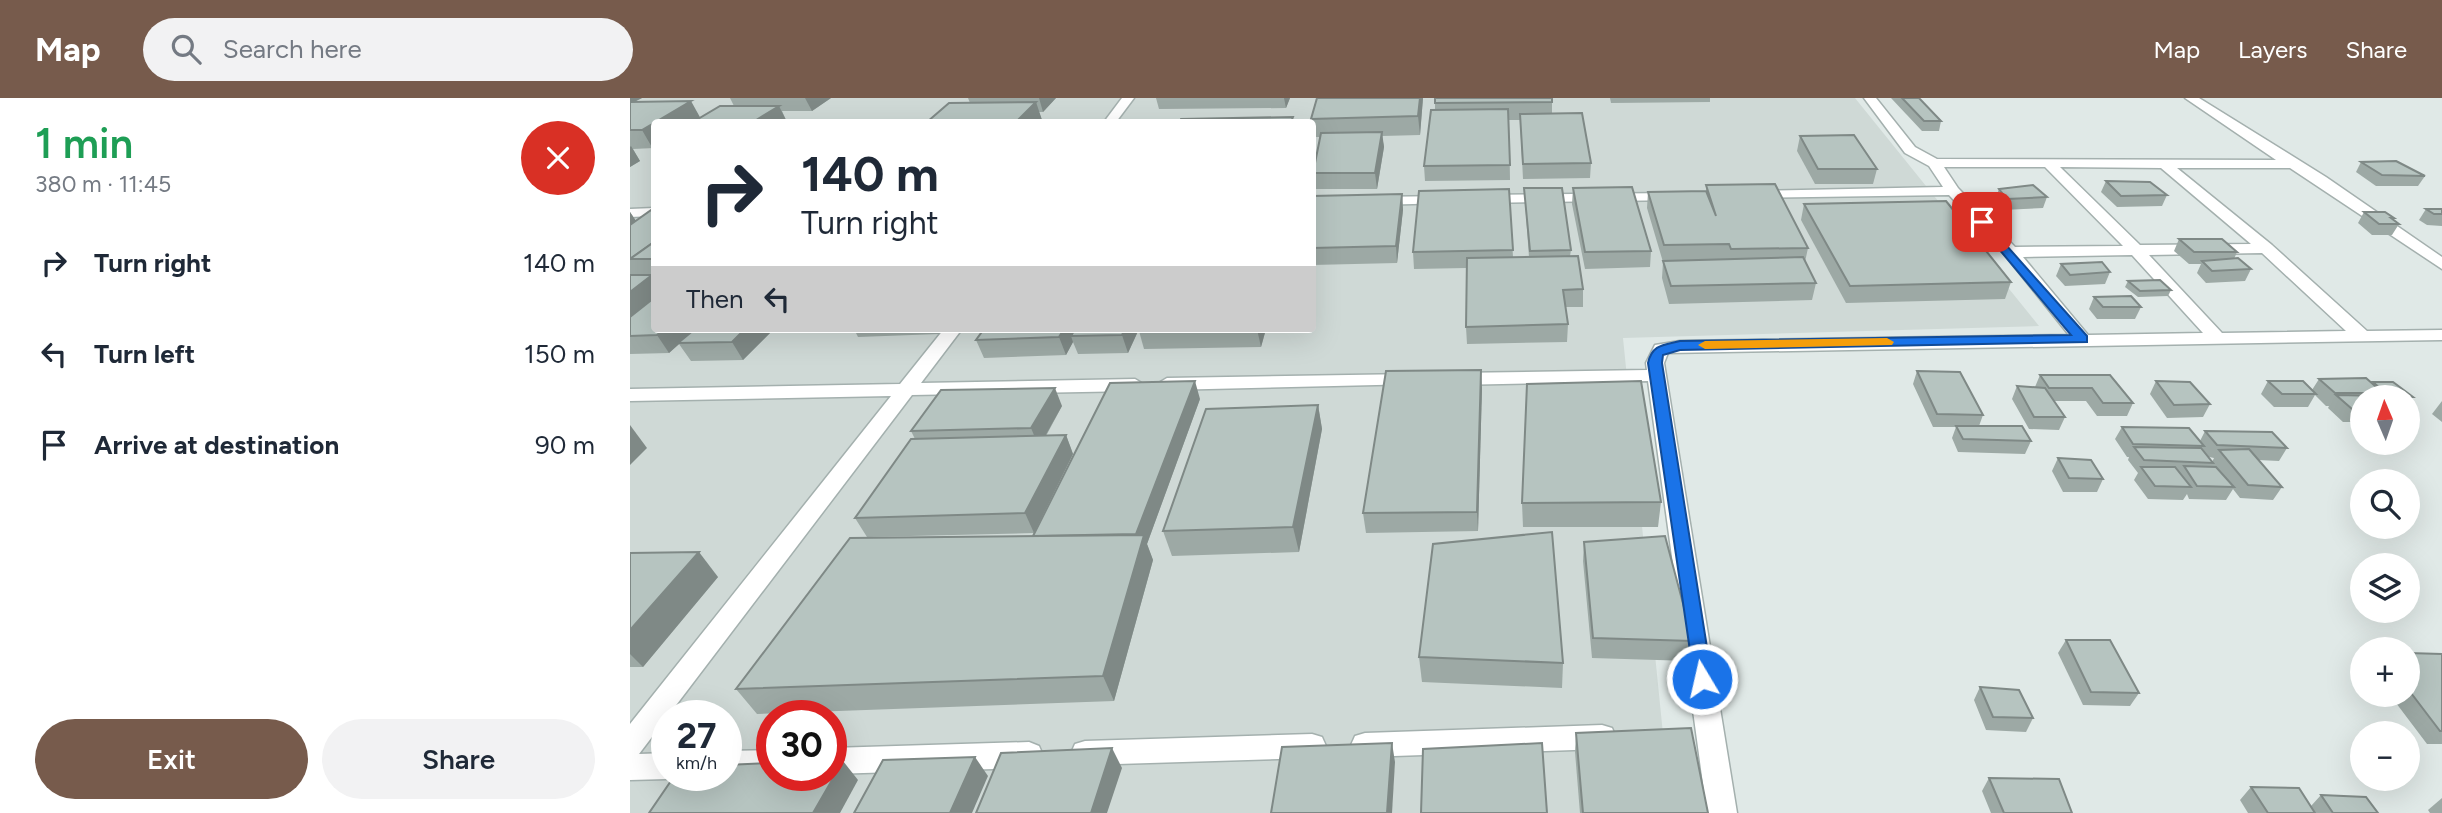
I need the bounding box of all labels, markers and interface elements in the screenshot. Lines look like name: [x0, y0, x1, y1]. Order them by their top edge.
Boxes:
search box: [143, 18, 633, 81]
text: Map: [35, 30, 101, 69]
icon: search: [167, 30, 205, 68]
text: Search here: [223, 33, 362, 65]
text: Map: [2153, 35, 2200, 64]
text: Layers: [2238, 35, 2307, 64]
text: Share: [2345, 35, 2407, 64]
text: 1 min: [35, 118, 133, 169]
button: close: [521, 121, 595, 195]
text: 140 m: [801, 144, 939, 203]
icon: right: [686, 147, 777, 238]
text: 380 m · 11:45: [35, 170, 171, 198]
pin: [1952, 192, 2012, 252]
icon: arrive: [1963, 203, 2001, 241]
text: Turn right: [801, 204, 939, 242]
icon: right: [35, 244, 73, 282]
text: Turn right: [94, 247, 211, 279]
text: 140 m: [523, 247, 595, 279]
icon: left: [758, 280, 796, 318]
text: Then: [686, 283, 744, 315]
icon: left: [35, 335, 73, 373]
text: Turn left: [94, 338, 195, 370]
text: 150 m: [524, 338, 595, 370]
north arrow: [2350, 385, 2420, 455]
map controls: [2350, 385, 2420, 791]
icon: arrive: [35, 426, 73, 464]
text: Arrive at destination: [94, 429, 339, 461]
text: 90 m: [535, 429, 595, 461]
button: search: [2350, 469, 2420, 539]
button: layers: [2350, 553, 2420, 623]
button: +: [2350, 637, 2420, 707]
position arrow: [1665, 642, 1739, 716]
speed limit sign: 30: [756, 700, 847, 791]
text: 27: [677, 715, 716, 757]
button: Exit: [35, 719, 308, 799]
button: Share: [322, 719, 595, 799]
button: −: [2350, 721, 2420, 791]
text: km/h: [676, 752, 717, 774]

